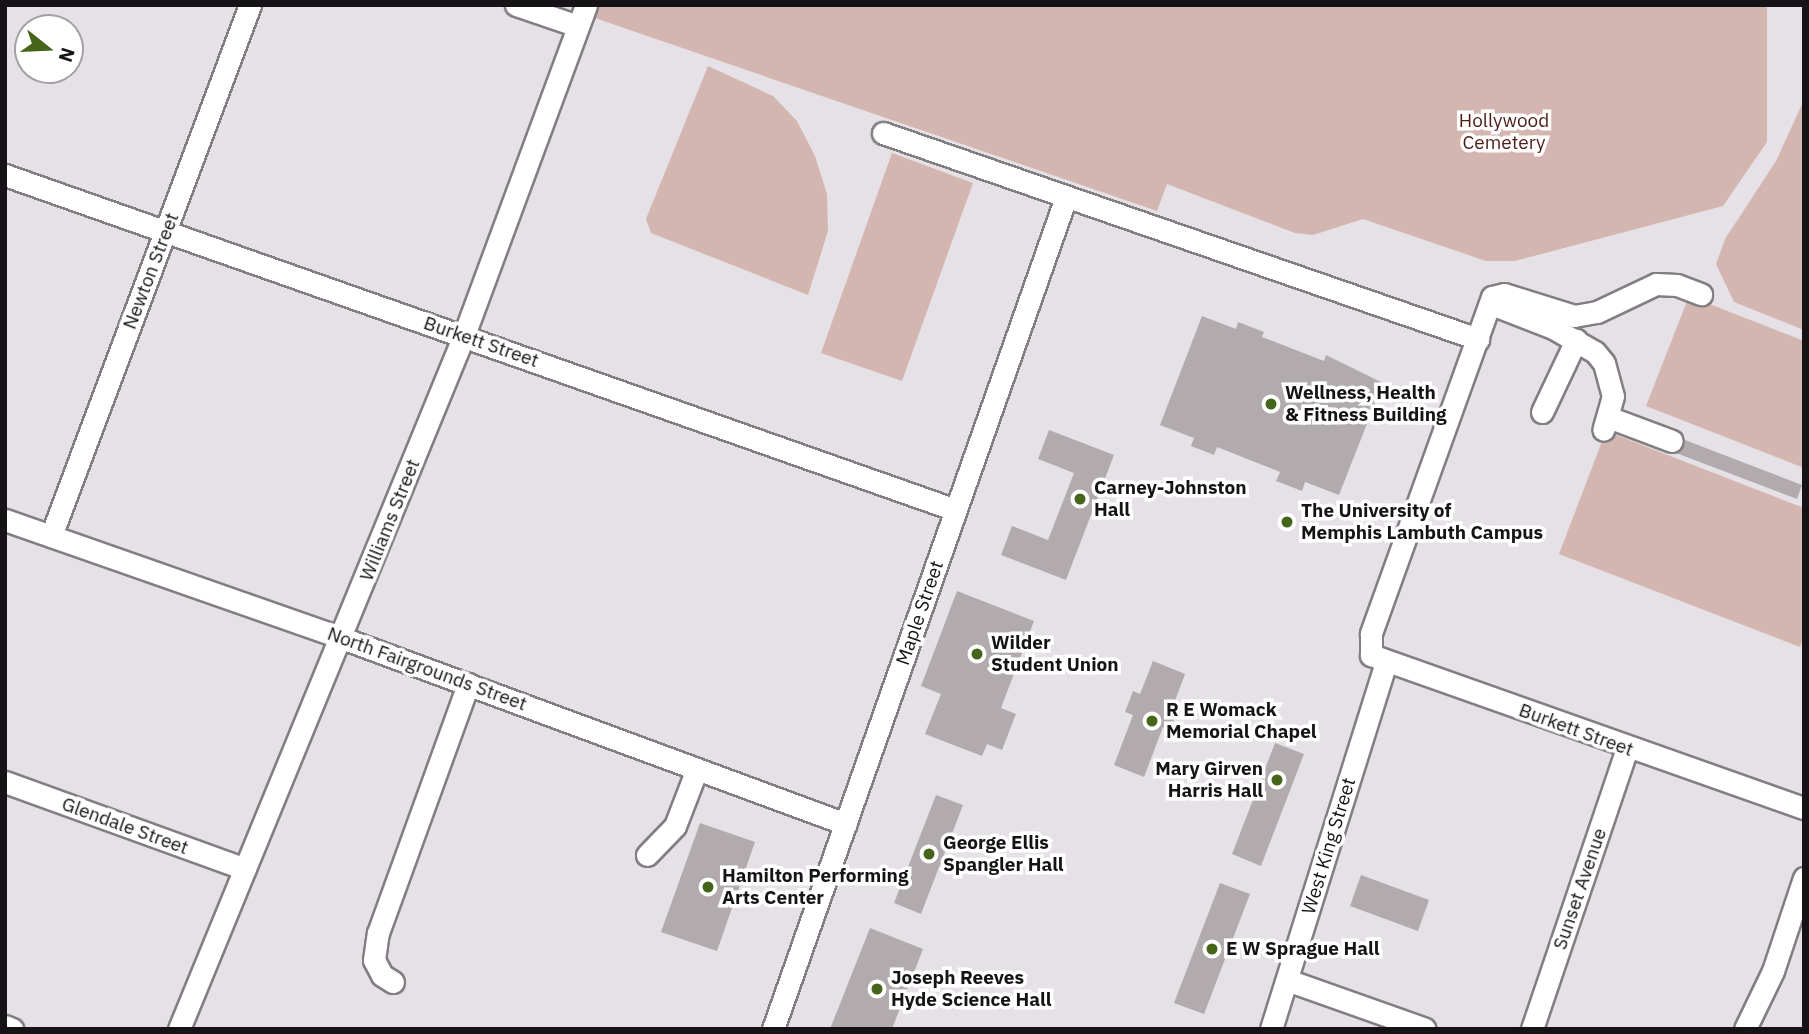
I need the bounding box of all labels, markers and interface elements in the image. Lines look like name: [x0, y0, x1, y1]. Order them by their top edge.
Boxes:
north arrow: [14, 14, 84, 84]
text: N: [54, 45, 81, 65]
park label: Hollywood Cemetery: [1459, 110, 1549, 154]
street label: Newton Street: [118, 210, 184, 332]
street label: Burkett Street: [421, 312, 541, 372]
place label: Wellness, Health & Fitness Building: [1285, 382, 1446, 426]
marker: Wellness, Health & Fitness Building: [1263, 396, 1279, 412]
street label: Williams Street: [355, 456, 425, 584]
place label: Carney-Johnston Hall: [1094, 477, 1247, 521]
marker: Carney-Johnston Hall: [1072, 491, 1088, 507]
place label: The University of Memphis Lambuth Campus: [1301, 500, 1543, 544]
marker: The University of Memphis Lambuth Campus: [1279, 514, 1295, 530]
street label: Maple Street: [892, 558, 948, 668]
street label: North Fairgrounds Street: [324, 622, 530, 716]
place label: Wilder Student Union: [991, 632, 1119, 676]
marker: Wilder Student Union: [969, 646, 985, 662]
place label: R E Womack Memorial Chapel: [1166, 699, 1317, 743]
street label: Burkett Street: [1516, 699, 1636, 761]
marker: R E Womack Memorial Chapel: [1144, 713, 1160, 729]
place label: Mary Girven Harris Hall: [1155, 758, 1263, 802]
marker: Mary Girven Harris Hall: [1269, 772, 1285, 788]
street label: West King Street: [1297, 775, 1361, 917]
street label: Glendale Street: [59, 793, 191, 859]
street label: Sunset Avenue: [1549, 825, 1611, 953]
place label: George Ellis Spangler Hall: [943, 832, 1064, 876]
marker: George Ellis Spangler Hall: [921, 846, 937, 862]
place label: Hamilton Performing Arts Center: [722, 865, 908, 909]
marker: Hamilton Performing Arts Center: [700, 879, 716, 895]
place label: E W Sprague Hall: [1226, 938, 1379, 960]
marker: E W Sprague Hall: [1204, 941, 1220, 957]
place label: Joseph Reeves Hyde Science Hall: [891, 967, 1051, 1011]
marker: Joseph Reeves Hyde Science Hall: [869, 981, 885, 997]

